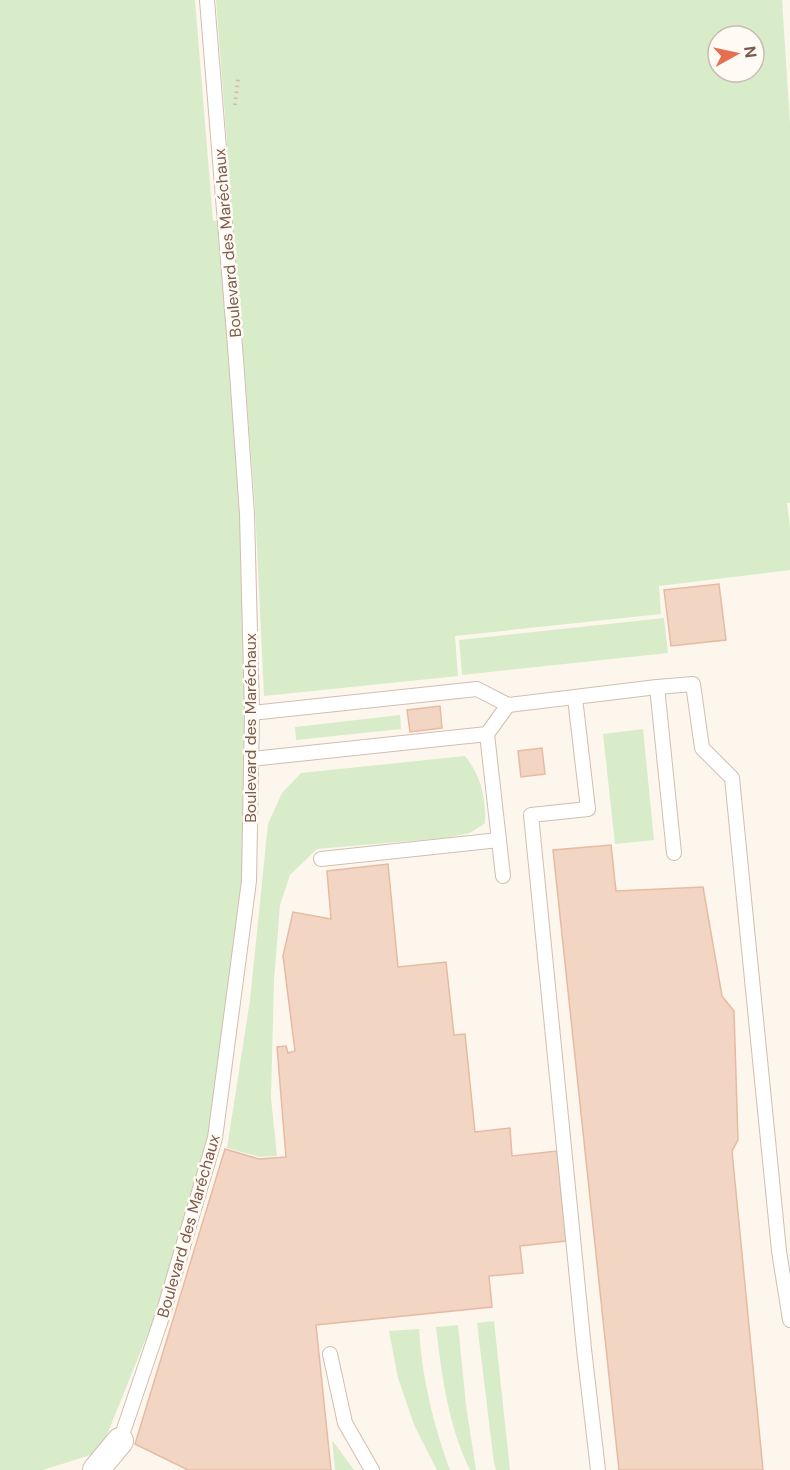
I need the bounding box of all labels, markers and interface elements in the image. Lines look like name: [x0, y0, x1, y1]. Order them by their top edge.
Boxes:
north arrow: [706, 24, 766, 84]
text: N: [739, 45, 762, 59]
street label: Boulevard des Maréchaux: [209, 147, 246, 338]
street label: Boulevard des Maréchaux: [240, 633, 261, 823]
street label: Boulevard des Maréchaux: [152, 1132, 225, 1320]

